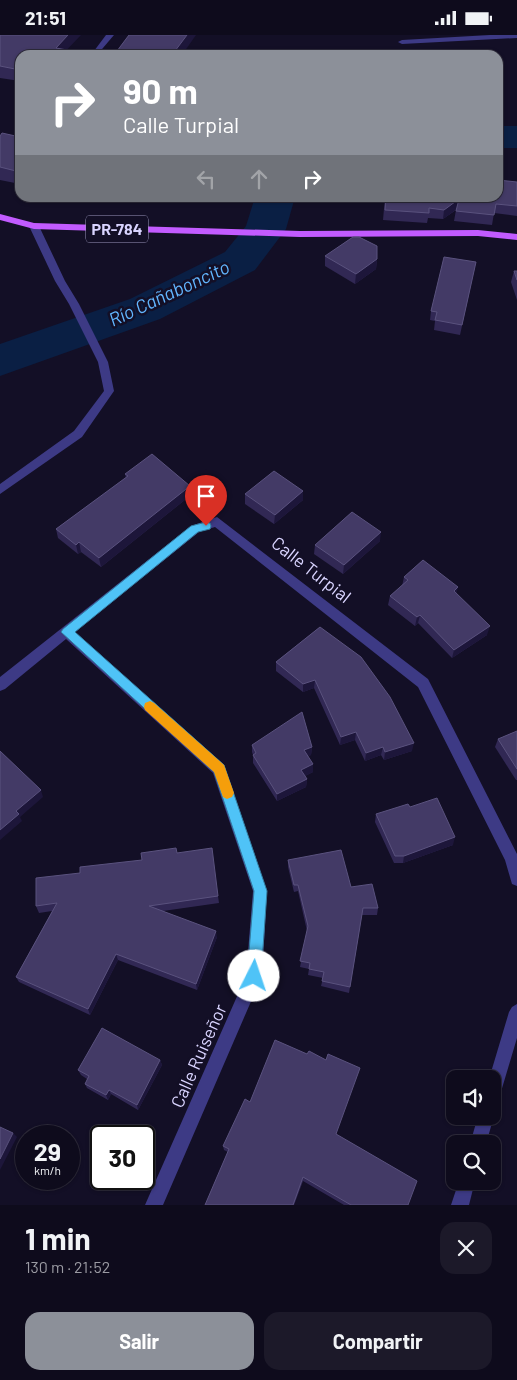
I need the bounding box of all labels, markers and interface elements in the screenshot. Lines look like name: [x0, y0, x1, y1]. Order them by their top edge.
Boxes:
text: 21:51: [25, 6, 66, 29]
text: 90 m: [123, 69, 198, 111]
icon: right: [40, 70, 105, 135]
text: Calle Turpial: [123, 111, 239, 137]
icon: left: [192, 165, 220, 193]
icon: ahead: [245, 165, 273, 193]
icon: right: [298, 165, 326, 193]
road number: PR-784: [86, 215, 148, 243]
water label: Río Cañaboncito: [105, 255, 233, 331]
pin: [185, 475, 227, 526]
icon: arrive: [192, 482, 220, 510]
street label: Calle Turpial: [267, 531, 356, 607]
position arrow: [227, 949, 279, 1001]
street label: Calle Ruiseñor: [165, 1000, 231, 1111]
map controls: [446, 1070, 501, 1190]
button: sound: [446, 1070, 501, 1125]
speed limit sign: 30: [90, 1125, 155, 1190]
button: search: [446, 1135, 501, 1190]
text: 29: [34, 1136, 61, 1166]
text: km/h: [34, 1163, 61, 1177]
text: 1 min: [25, 1220, 91, 1256]
button: close: [440, 1222, 492, 1274]
text: 130 m · 21:52: [25, 1257, 110, 1276]
button: Salir: [25, 1312, 254, 1370]
button: Compartir: [264, 1312, 492, 1370]

